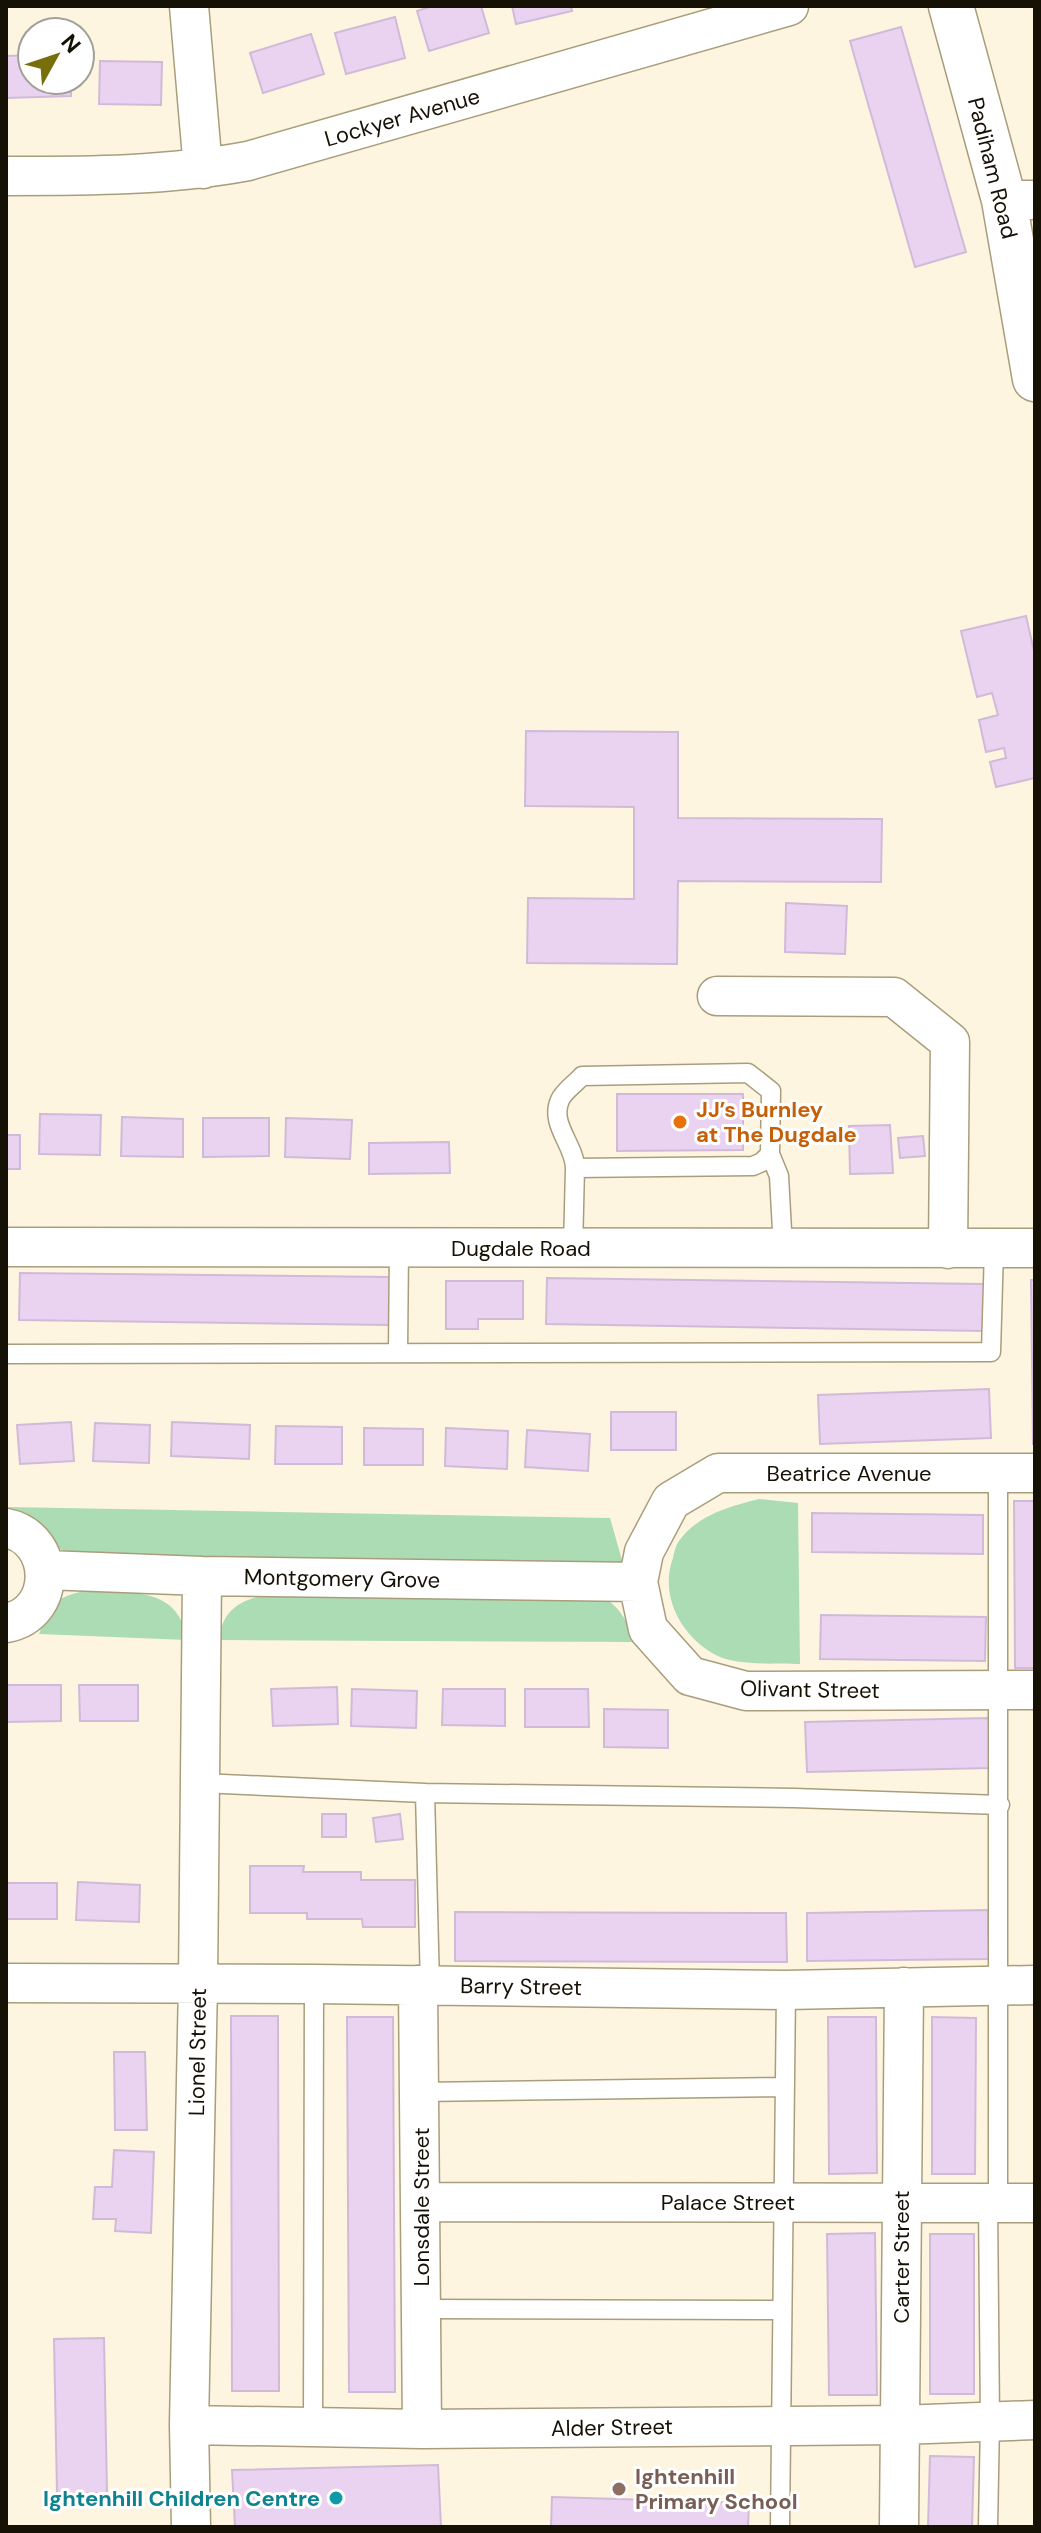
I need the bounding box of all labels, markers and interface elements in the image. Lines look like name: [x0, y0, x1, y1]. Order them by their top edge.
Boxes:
north arrow: [16, 16, 96, 96]
text: N: [55, 28, 87, 59]
street label: Lockyer Avenue: [321, 81, 483, 154]
street label: Padiham Road: [961, 94, 1024, 242]
place label: JJ’s Burnley at The Dugdale: [696, 1095, 857, 1149]
marker: JJ’s Burnley at The Dugdale: [671, 1113, 689, 1131]
street label: Dugdale Road: [451, 1234, 591, 1263]
street label: Beatrice Avenue: [766, 1459, 932, 1488]
street label: Montgomery Grove: [244, 1562, 440, 1595]
street label: Olivant Street: [740, 1674, 880, 1705]
street label: Barry Street: [460, 1971, 582, 2002]
street label: Lionel Street: [182, 1988, 213, 2116]
street label: Lonsdale Street: [407, 2127, 436, 2287]
street label: Palace Street: [661, 2188, 795, 2217]
street label: Carter Street: [887, 2190, 916, 2324]
street label: Alder Street: [551, 2412, 673, 2443]
place label: Ightenhill Primary School: [635, 2462, 798, 2516]
marker: Ightenhill Primary School: [610, 2480, 628, 2498]
place label: Ightenhill Children Centre: [43, 2484, 320, 2513]
marker: Ightenhill Children Centre: [327, 2489, 345, 2507]

